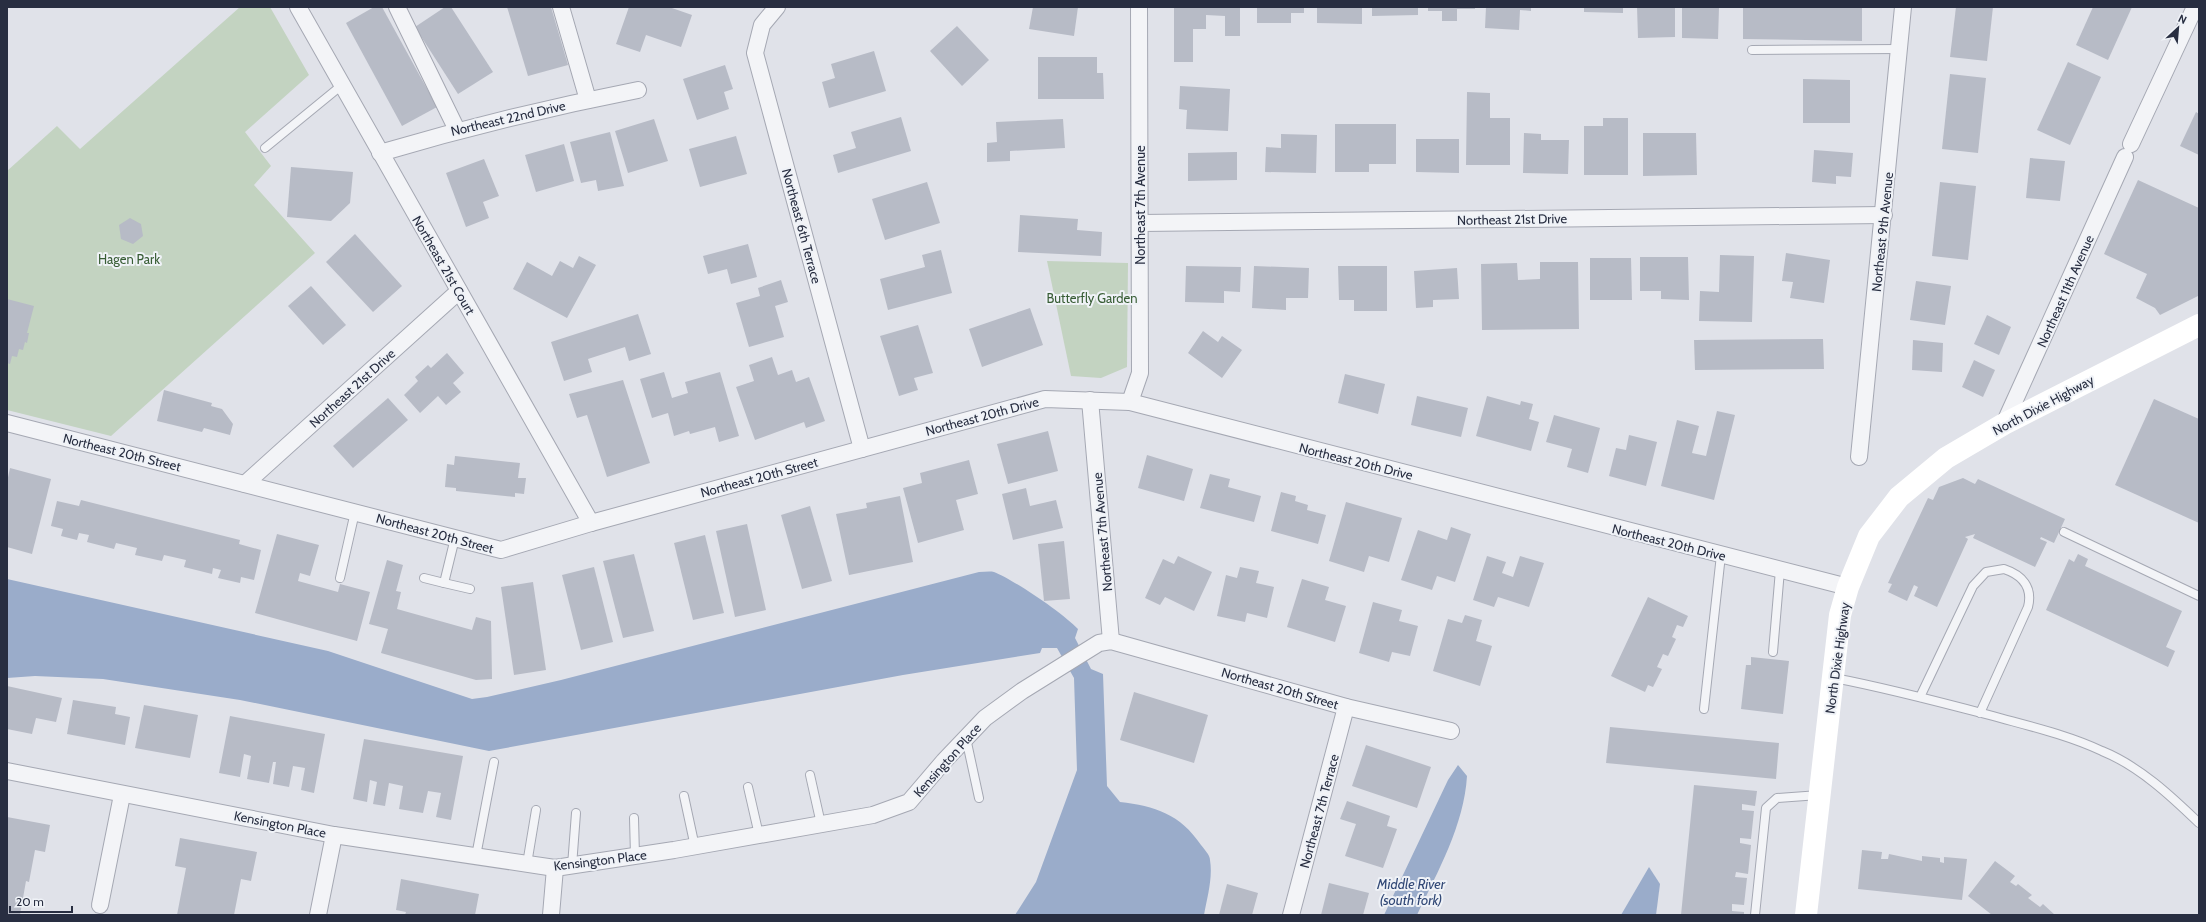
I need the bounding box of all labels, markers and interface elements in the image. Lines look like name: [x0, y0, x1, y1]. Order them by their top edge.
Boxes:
north arrow: [2158, 8, 2198, 48]
text: N: [2176, 11, 2189, 27]
street label: Northeast 22nd Drive: [449, 97, 567, 139]
street label: Northeast 7th Avenue: [1132, 145, 1148, 265]
street label: Northeast 6th Terrace: [779, 167, 825, 286]
street label: Northeast 9th Avenue: [1868, 171, 1896, 293]
street label: Northeast 21st Drive: [1457, 210, 1568, 228]
street label: Northeast 21st Court: [409, 213, 479, 318]
street label: Northeast 11th Avenue: [2033, 232, 2097, 350]
park label: Hagen Park: [98, 251, 160, 267]
park label: Butterfly Garden: [1047, 290, 1137, 306]
street label: Northeast 21st Drive: [306, 345, 399, 431]
street label: North Dixie Highway: [1990, 371, 2097, 438]
street label: Northeast 20th Drive: [924, 393, 1041, 439]
street label: Northeast 20th Street: [61, 430, 183, 475]
street label: Northeast 20th Drive: [1297, 439, 1415, 483]
street label: Northeast 20th Street: [699, 453, 820, 500]
street label: Northeast 7th Avenue: [1089, 472, 1115, 592]
street label: Northeast 20th Street: [375, 510, 496, 557]
street label: Northeast 20th Drive: [1610, 520, 1728, 564]
street label: North Dixie Highway: [1821, 601, 1853, 715]
street label: Northeast 20th Street: [1220, 664, 1341, 713]
street label: Kensington Place: [910, 720, 984, 800]
street label: Northeast 7th Terrace: [1296, 752, 1342, 870]
street label: Kensington Place: [233, 807, 328, 841]
street label: Kensington Place: [553, 846, 648, 874]
water label: Middle River (south fork): [1376, 875, 1446, 909]
scale bar: [10, 888, 72, 914]
text: 20 m: [16, 894, 44, 909]

